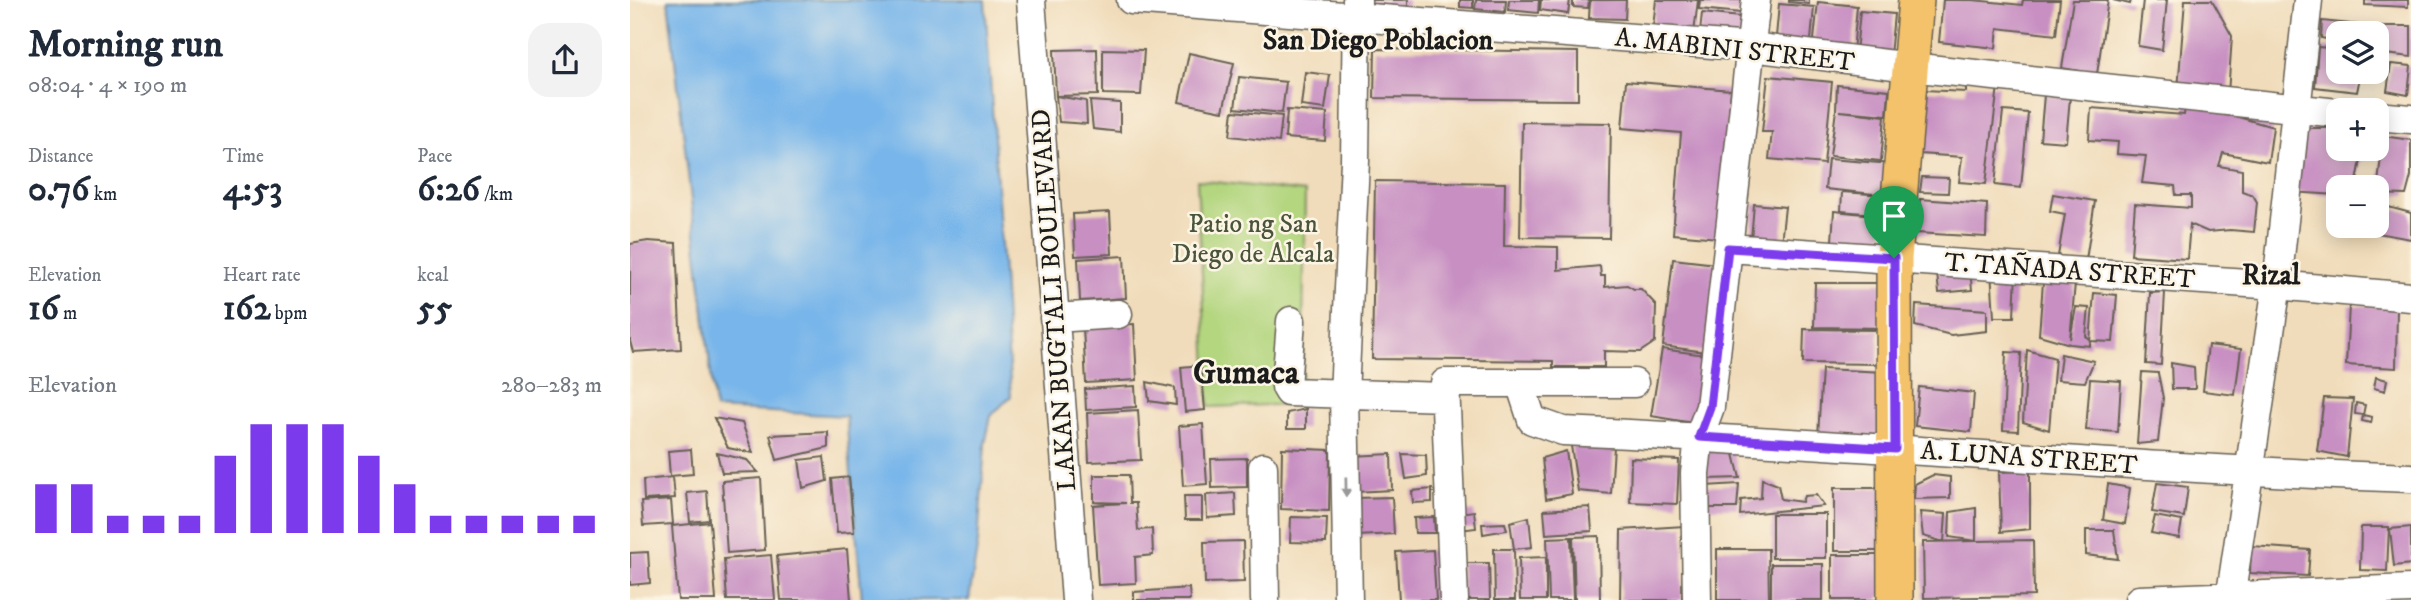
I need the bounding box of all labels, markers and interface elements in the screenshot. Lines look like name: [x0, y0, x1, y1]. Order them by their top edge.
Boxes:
text: Morning run: [28, 21, 223, 69]
street label: A. MABINI STREET: [1613, 21, 1857, 80]
map controls: [2326, 21, 2389, 238]
button: layers: [2326, 21, 2389, 84]
button: share: [528, 23, 602, 97]
district label: San Diego Poblacion: [1263, 23, 1494, 58]
text: 08:04 · 4 × 190 m: [28, 71, 187, 100]
button: +: [2326, 98, 2389, 161]
street label: LAKAN BUGTALI BOULEVARD: [1025, 108, 1084, 492]
text: Distance: [28, 145, 93, 168]
text: Time: [223, 145, 264, 168]
text: Pace: [417, 145, 452, 168]
text: 0.76: [28, 168, 90, 212]
text: 4:53: [223, 168, 282, 212]
text: 6:26: [417, 168, 480, 212]
button: −: [2326, 175, 2389, 238]
text: km: [90, 183, 117, 206]
text: /km: [480, 183, 513, 206]
pin: [1864, 186, 1924, 258]
icon: arrive: [1875, 197, 1913, 235]
park label: Patio ng San Diego de Alcala: [1172, 208, 1334, 271]
street label: T. TAÑADA STREET: [1943, 245, 2197, 297]
district label: Rizal: [2242, 258, 2301, 293]
text: Elevation: [28, 264, 102, 287]
text: Heart rate: [223, 264, 301, 287]
text: kcal: [417, 264, 449, 287]
text: 16: [28, 287, 59, 331]
text: 162: [223, 287, 271, 331]
text: 55: [417, 287, 452, 331]
text: m: [59, 302, 77, 325]
text: bpm: [271, 302, 308, 325]
district label: Gumaca: [1193, 353, 1300, 394]
text: Elevation: [28, 371, 117, 400]
text: 280–283 m: [501, 371, 602, 400]
street label: A. LUNA STREET: [1919, 434, 2139, 483]
one-way arrow: [1340, 476, 1351, 498]

